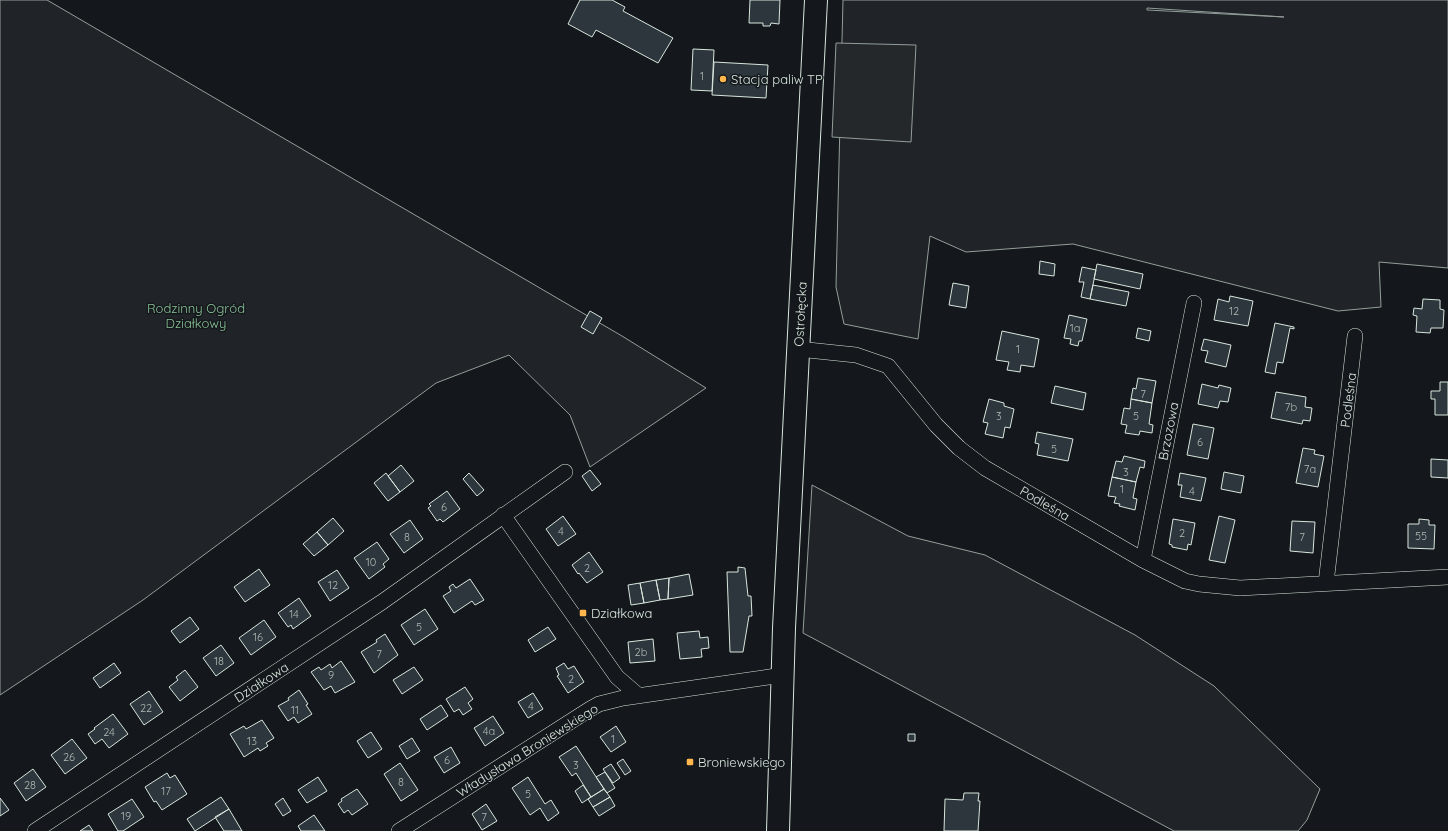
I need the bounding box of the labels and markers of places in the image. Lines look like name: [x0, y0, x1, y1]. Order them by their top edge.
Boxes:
place label: Stacja paliw TP: [731, 71, 823, 87]
marker: Stacja paliw TP: [718, 74, 728, 84]
place label: Działkowa: [591, 605, 652, 621]
marker: Działkowa: [578, 608, 588, 618]
place label: Broniewskiego: [698, 754, 785, 770]
marker: Broniewskiego: [685, 757, 695, 767]

